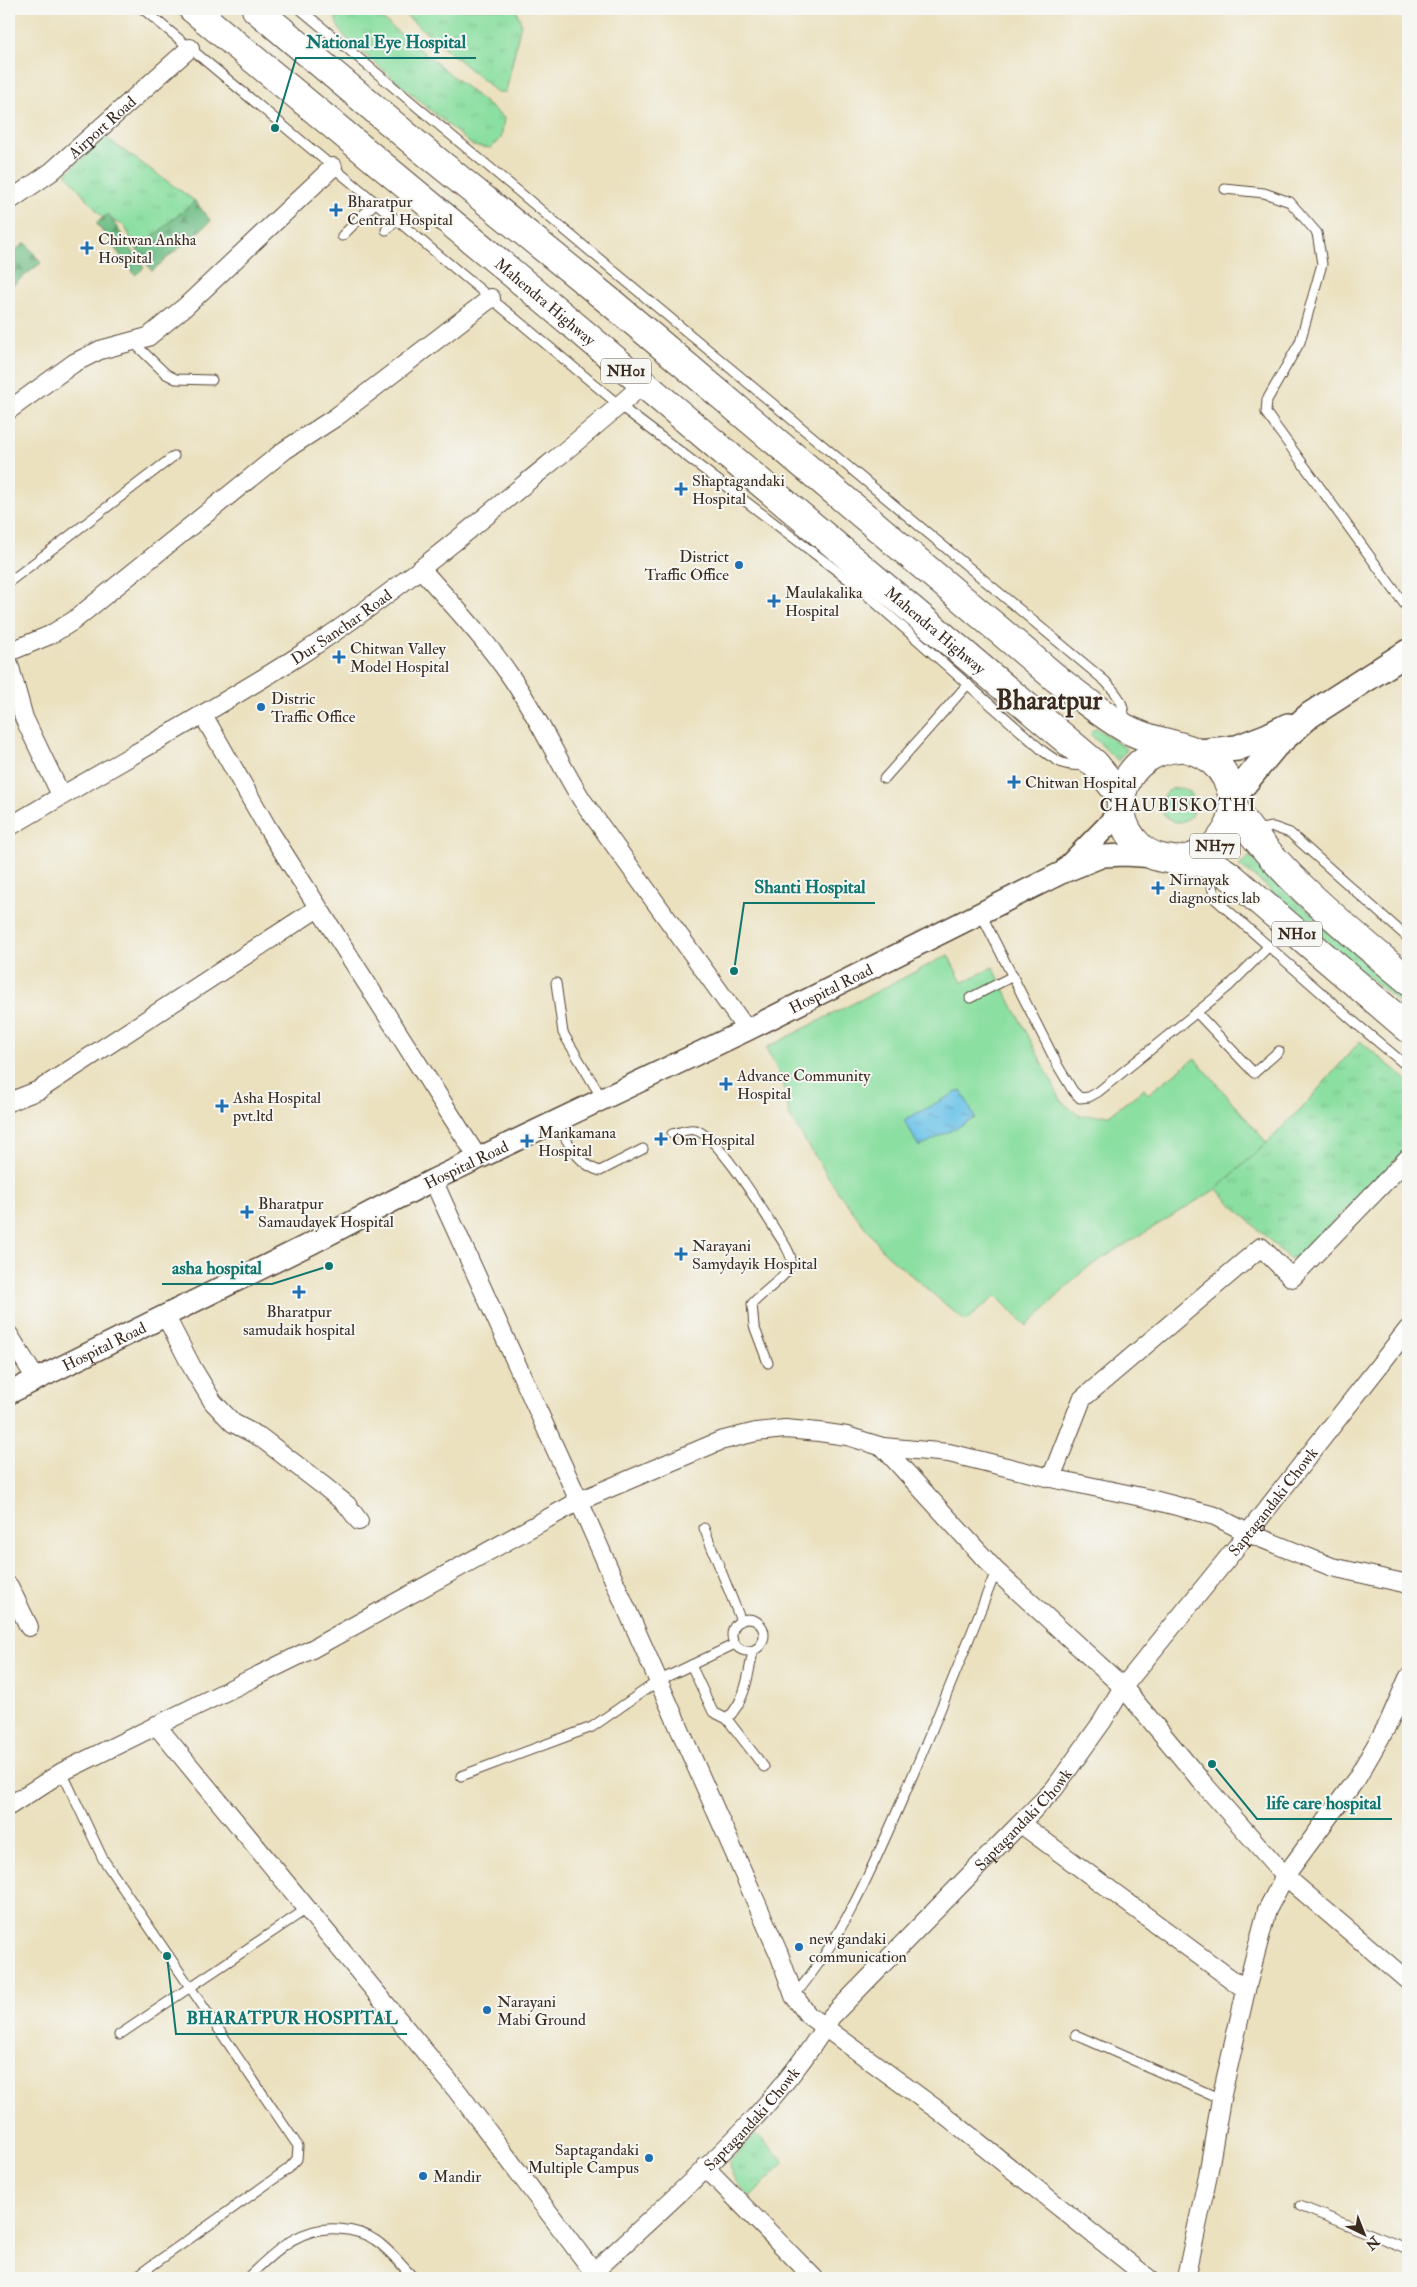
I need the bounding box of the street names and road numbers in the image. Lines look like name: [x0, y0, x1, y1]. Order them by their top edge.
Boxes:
street label: Airport Road: [64, 92, 141, 164]
street label: Mahendra Highway: [490, 254, 600, 351]
road number: NH01: [601, 358, 651, 384]
street label: Mahendra Highway: [880, 582, 990, 679]
street label: Dur Sanchar Road: [287, 585, 396, 669]
road number: NH77: [1190, 834, 1240, 858]
road number: NH01: [1272, 922, 1322, 946]
street label: Hospital Road: [786, 960, 876, 1018]
street label: Hospital Road: [421, 1136, 512, 1194]
street label: Hospital Road: [59, 1318, 150, 1376]
street label: Saptagandaki Chowk: [1224, 1443, 1323, 1560]
street label: Saptagandaki Chowk: [971, 1765, 1077, 1875]
street label: Saptagandaki Chowk: [700, 2063, 804, 2175]

